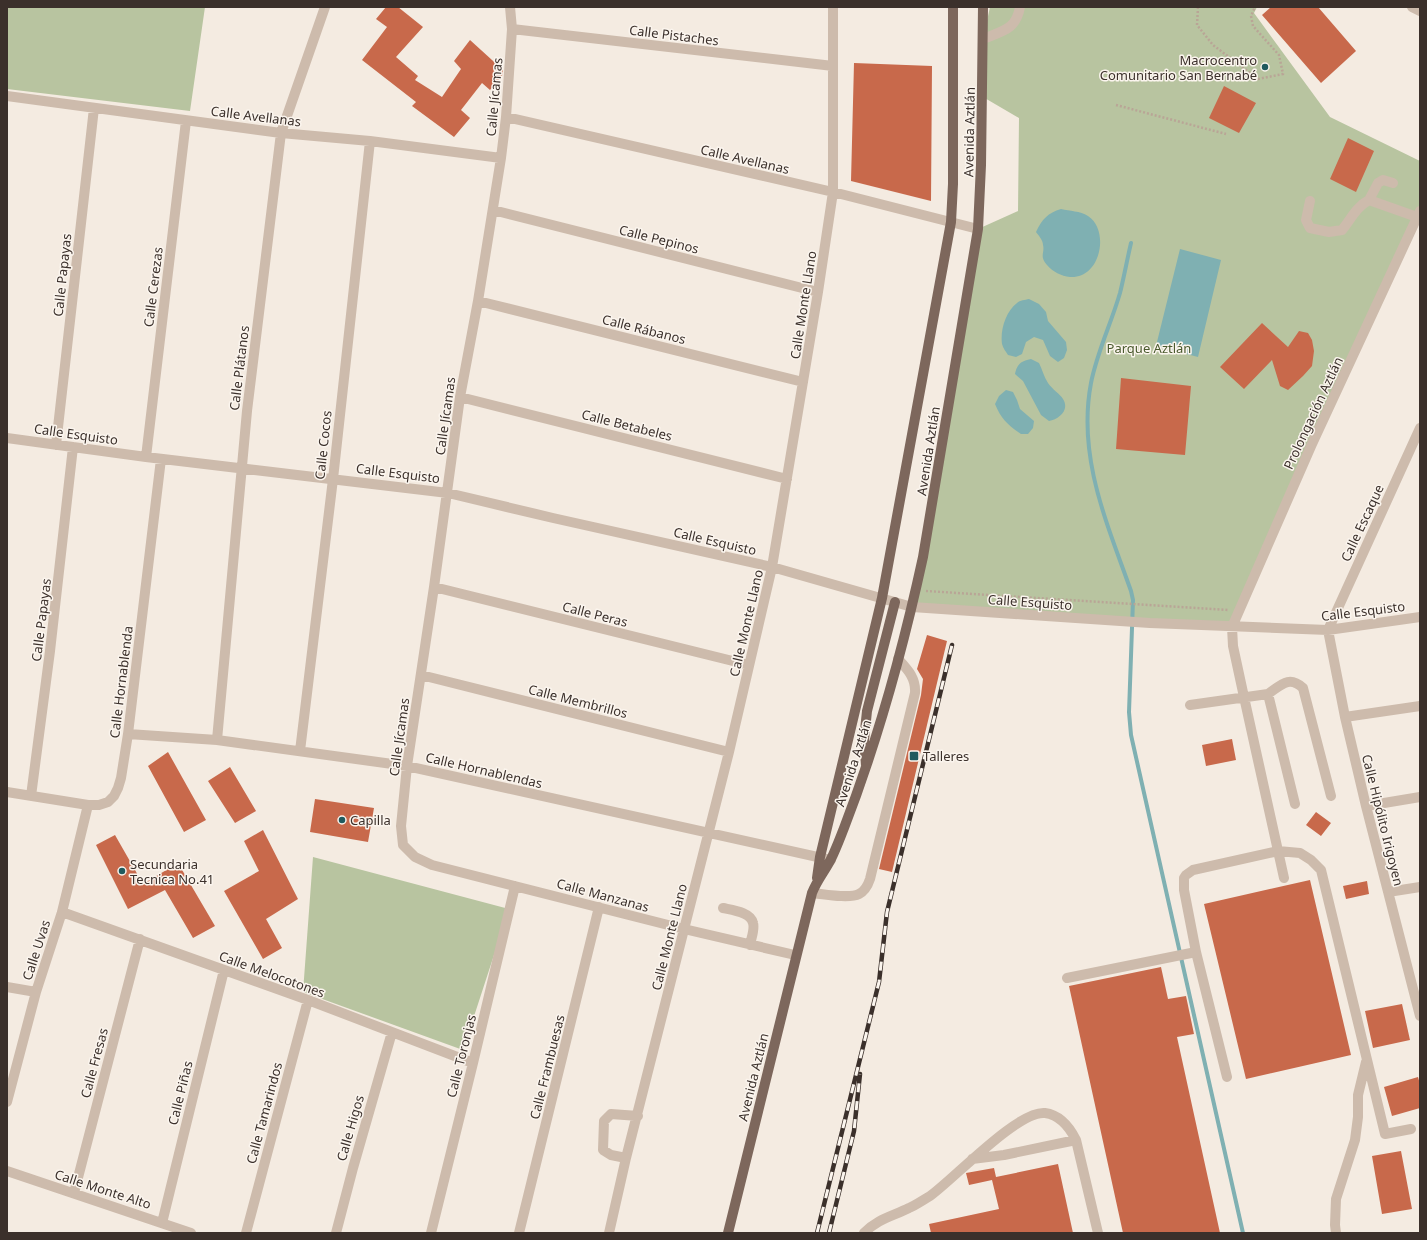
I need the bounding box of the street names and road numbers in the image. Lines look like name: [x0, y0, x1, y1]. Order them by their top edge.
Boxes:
street label: Calle Pistaches: [628, 21, 720, 49]
street label: Calle Jícamas: [482, 57, 506, 137]
street label: Avenida Aztlán: [959, 87, 979, 177]
street label: Calle Avellanas: [210, 102, 302, 130]
street label: Calle Avellanas: [699, 140, 791, 178]
street label: Calle Pepinos: [617, 220, 701, 258]
street label: Calle Papayas: [49, 233, 75, 317]
street label: Calle Cerezas: [139, 246, 167, 328]
street label: Calle Monte Llano: [786, 249, 820, 360]
street label: Calle Rábanos: [600, 310, 688, 348]
street label: Calle Plátanos: [225, 324, 253, 412]
street label: Prolongación Aztlán: [1279, 354, 1347, 472]
street label: Calle Jícamas: [431, 376, 459, 456]
street label: Calle Betabeles: [580, 405, 674, 445]
street label: Avenida Aztlán: [912, 405, 944, 497]
street label: Calle Cocos: [310, 410, 336, 480]
street label: Calle Esquisto: [33, 419, 119, 449]
street label: Calle Esquisto: [355, 459, 441, 487]
street label: Calle Escaque: [1336, 481, 1388, 565]
street label: Calle Esquisto: [672, 523, 758, 559]
street label: Calle Monte Llano: [725, 568, 767, 678]
street label: Calle Papayas: [27, 577, 55, 663]
street label: Calle Esquisto: [987, 590, 1073, 614]
street label: Calle Peras: [560, 597, 630, 631]
street label: Calle Esquisto: [1320, 597, 1406, 625]
street label: Calle Hornablenda: [105, 625, 137, 739]
street label: Calle Membrillos: [526, 680, 630, 722]
street label: Calle Jícamas: [385, 697, 413, 777]
street label: Avenida Aztlán: [831, 717, 875, 809]
street label: Calle Hornablendas: [424, 748, 544, 792]
street label: Calle Hipólito Irigoyen: [1358, 752, 1408, 888]
street label: Calle Manzanas: [555, 874, 651, 916]
street label: Calle Monte Llano: [647, 882, 691, 992]
street label: Calle Uvas: [18, 917, 54, 983]
street label: Calle Melocotones: [217, 946, 327, 1002]
street label: Calle Toronjas: [442, 1013, 480, 1099]
street label: Calle Frambuesas: [525, 1013, 569, 1121]
street label: Calle Fresas: [76, 1026, 112, 1100]
street label: Avenida Aztlán: [733, 1031, 773, 1123]
street label: Calle Piñas: [163, 1059, 197, 1127]
street label: Calle Tamarindos: [242, 1060, 286, 1166]
street label: Calle Higos: [332, 1093, 368, 1163]
street label: Calle Monte Alto: [53, 1165, 154, 1213]

